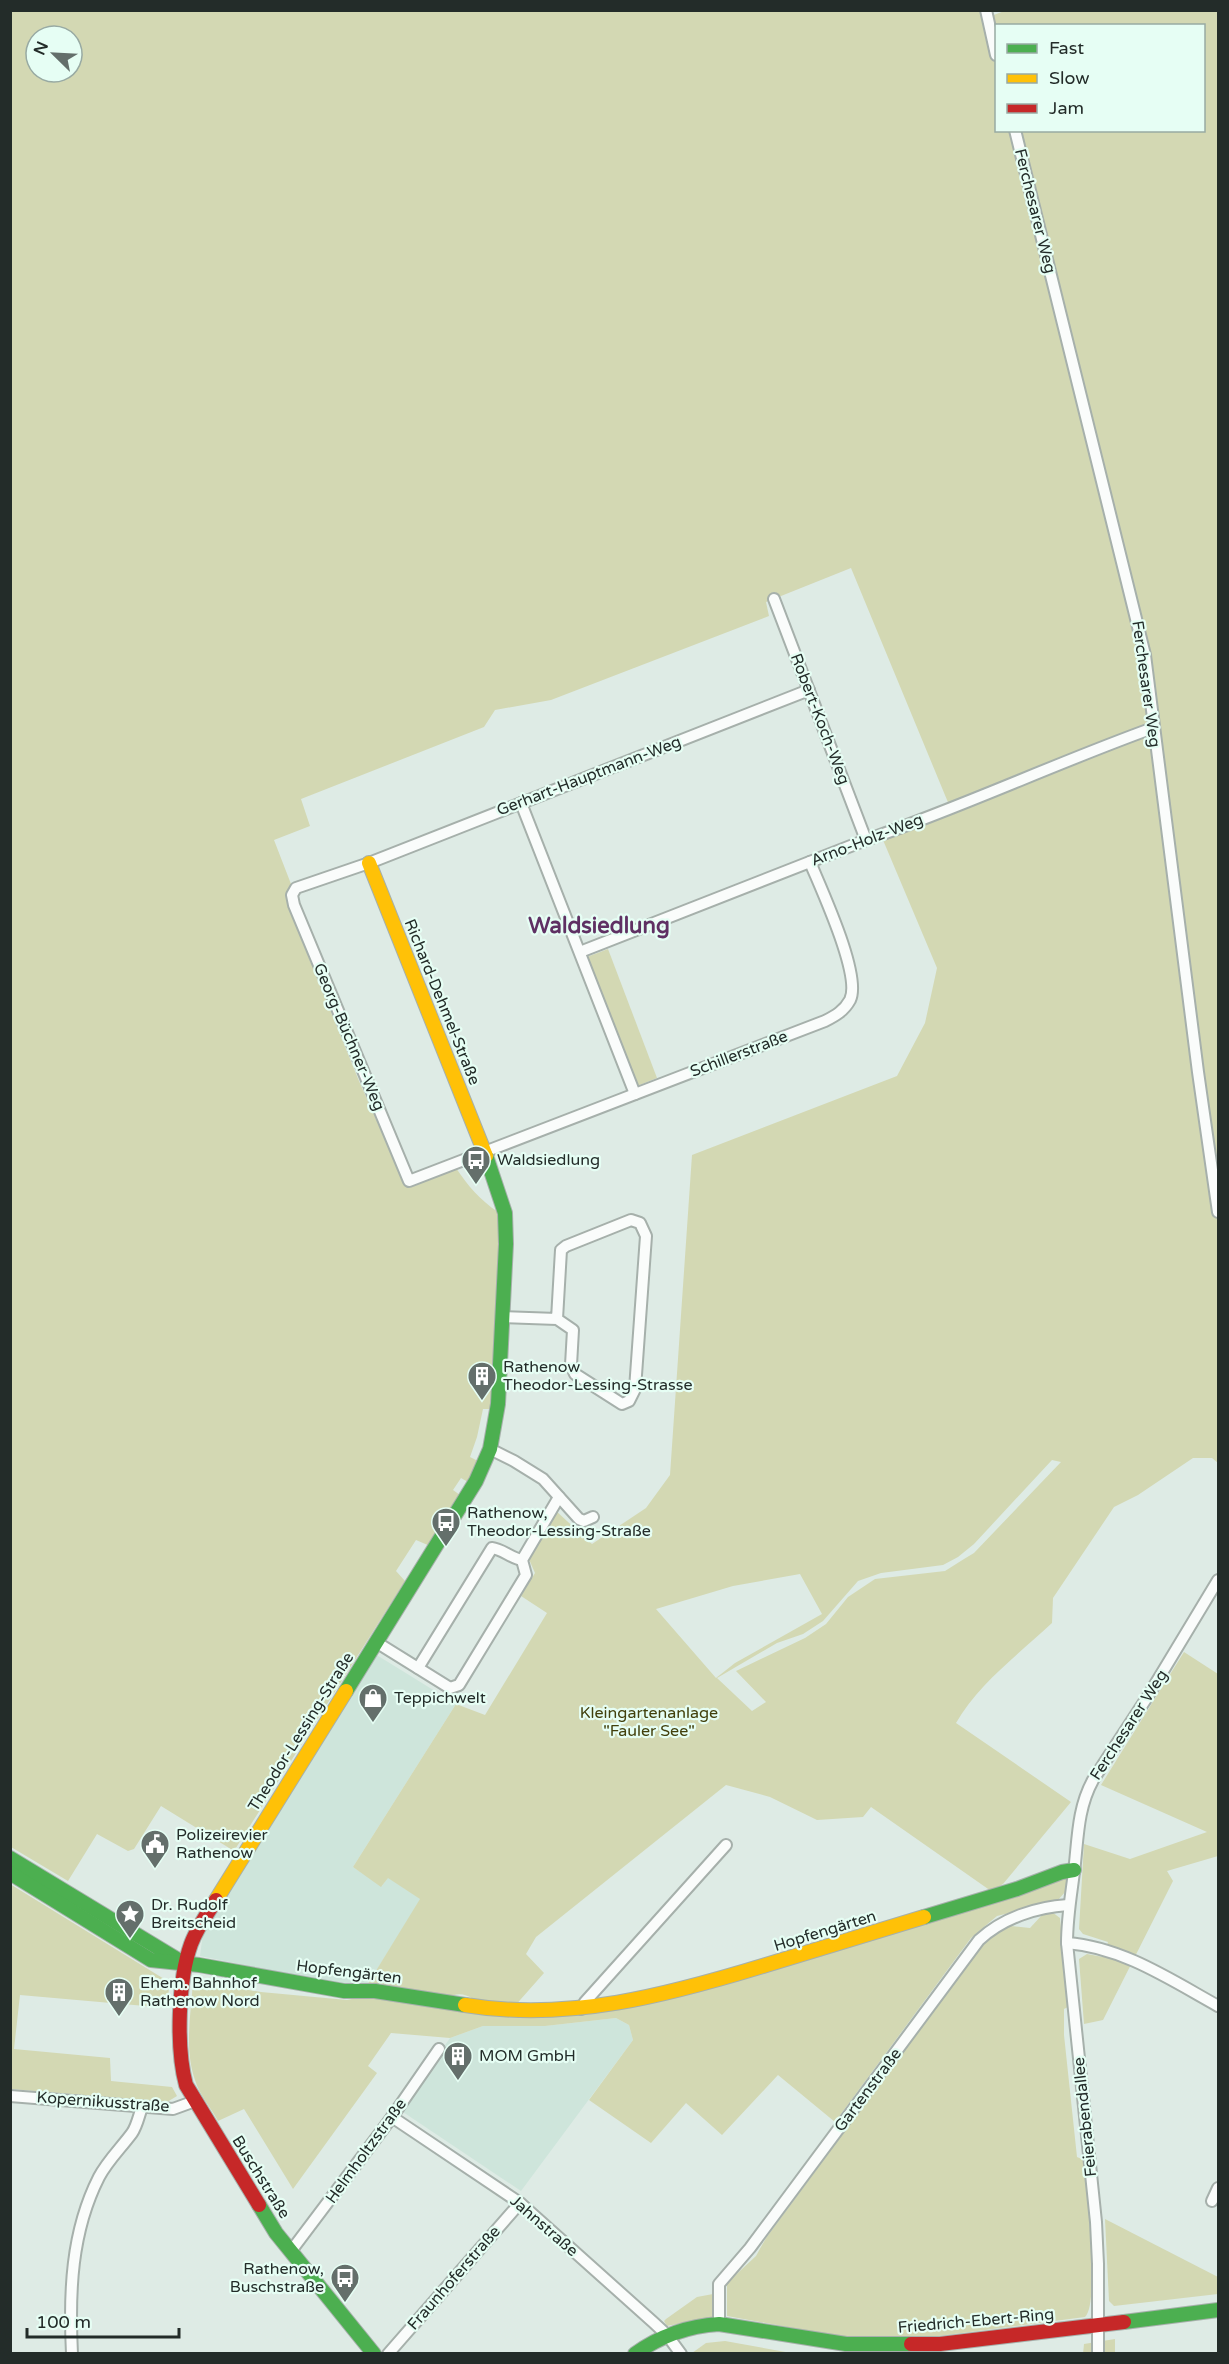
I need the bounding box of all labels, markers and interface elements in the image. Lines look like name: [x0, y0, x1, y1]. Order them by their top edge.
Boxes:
north arrow: [24, 24, 84, 84]
legend: [995, 24, 1205, 132]
text: Fast: [1049, 37, 1084, 59]
text: N: [29, 38, 53, 58]
text: Slow: [1049, 67, 1090, 89]
text: Jam: [1049, 97, 1084, 119]
street label: Ferchesarer Weg: [1010, 147, 1060, 275]
street label: Ferchesarer Weg: [1127, 619, 1165, 749]
street label: Robert-Koch-Weg: [786, 651, 854, 787]
street label: Gerhart-Hauptmann-Weg: [494, 732, 684, 820]
street label: Arno-Holz-Weg: [808, 809, 926, 871]
district label: Waldsiedlung: [528, 913, 670, 939]
street label: Richard-Dehmel-Straße: [400, 916, 484, 1088]
street label: Georg-Büchner-Weg: [309, 960, 389, 1114]
street label: Schillerstraße: [687, 1026, 791, 1082]
bus stop icon: Waldsiedlung: [460, 1144, 492, 1186]
place label: Waldsiedlung: [497, 1150, 600, 1170]
place label: Rathenow Theodor-Lessing-Strasse: [503, 1357, 693, 1395]
building icon: Rathenow Theodor-Lessing-Strasse: [466, 1360, 498, 1402]
place label: Rathenow, Theodor-Lessing-Straße: [467, 1503, 651, 1541]
bus stop icon: Rathenow, Theodor-Lessing-Straße: [430, 1506, 462, 1548]
street label: Theodor-Lessing-Straße: [244, 1649, 358, 1815]
street label: Ferchesarer Weg: [1086, 1666, 1172, 1784]
shop icon: Teppichwelt: [357, 1682, 389, 1724]
place label: Teppichwelt: [394, 1688, 486, 1708]
park label: Kleingartenanlage "Fauler See": [580, 1703, 718, 1741]
place label: Polizeirevier Rathenow: [176, 1825, 269, 1863]
public building icon: Polizeirevier Rathenow: [139, 1828, 171, 1870]
place label: Dr. Rudolf Breitscheid: [151, 1895, 236, 1933]
place icon: Dr. Rudolf Breitscheid: [114, 1898, 146, 1940]
street label: Hopfengärten: [771, 1906, 879, 1956]
street label: Hopfengärten: [295, 1956, 403, 1988]
place label: Ehem. Bahnhof Rathenow Nord: [140, 1973, 260, 2011]
building icon: Ehem. Bahnhof Rathenow Nord: [103, 1976, 135, 2018]
building icon: MOM GmbH: [442, 2040, 474, 2082]
street label: Gartenstraße: [830, 2044, 906, 2136]
place label: MOM GmbH: [479, 2046, 576, 2066]
street label: Feierabendallee: [1069, 2056, 1101, 2178]
street label: Kopernikusstraße: [36, 2087, 170, 2117]
street label: Helmholtzstraße: [321, 2095, 411, 2207]
street label: Buschstraße: [228, 2132, 294, 2222]
street label: Jahnstraße: [506, 2191, 582, 2261]
street label: Fraunhoferstraße: [403, 2222, 505, 2334]
place label: Rathenow, Buschstraße: [230, 2259, 324, 2297]
bus stop icon: Rathenow, Buschstraße: [329, 2262, 361, 2304]
scale bar: [27, 2301, 178, 2339]
street label: Friedrich-Ebert-Ring: [897, 2304, 1055, 2338]
text: 100 m: [36, 2311, 91, 2333]

